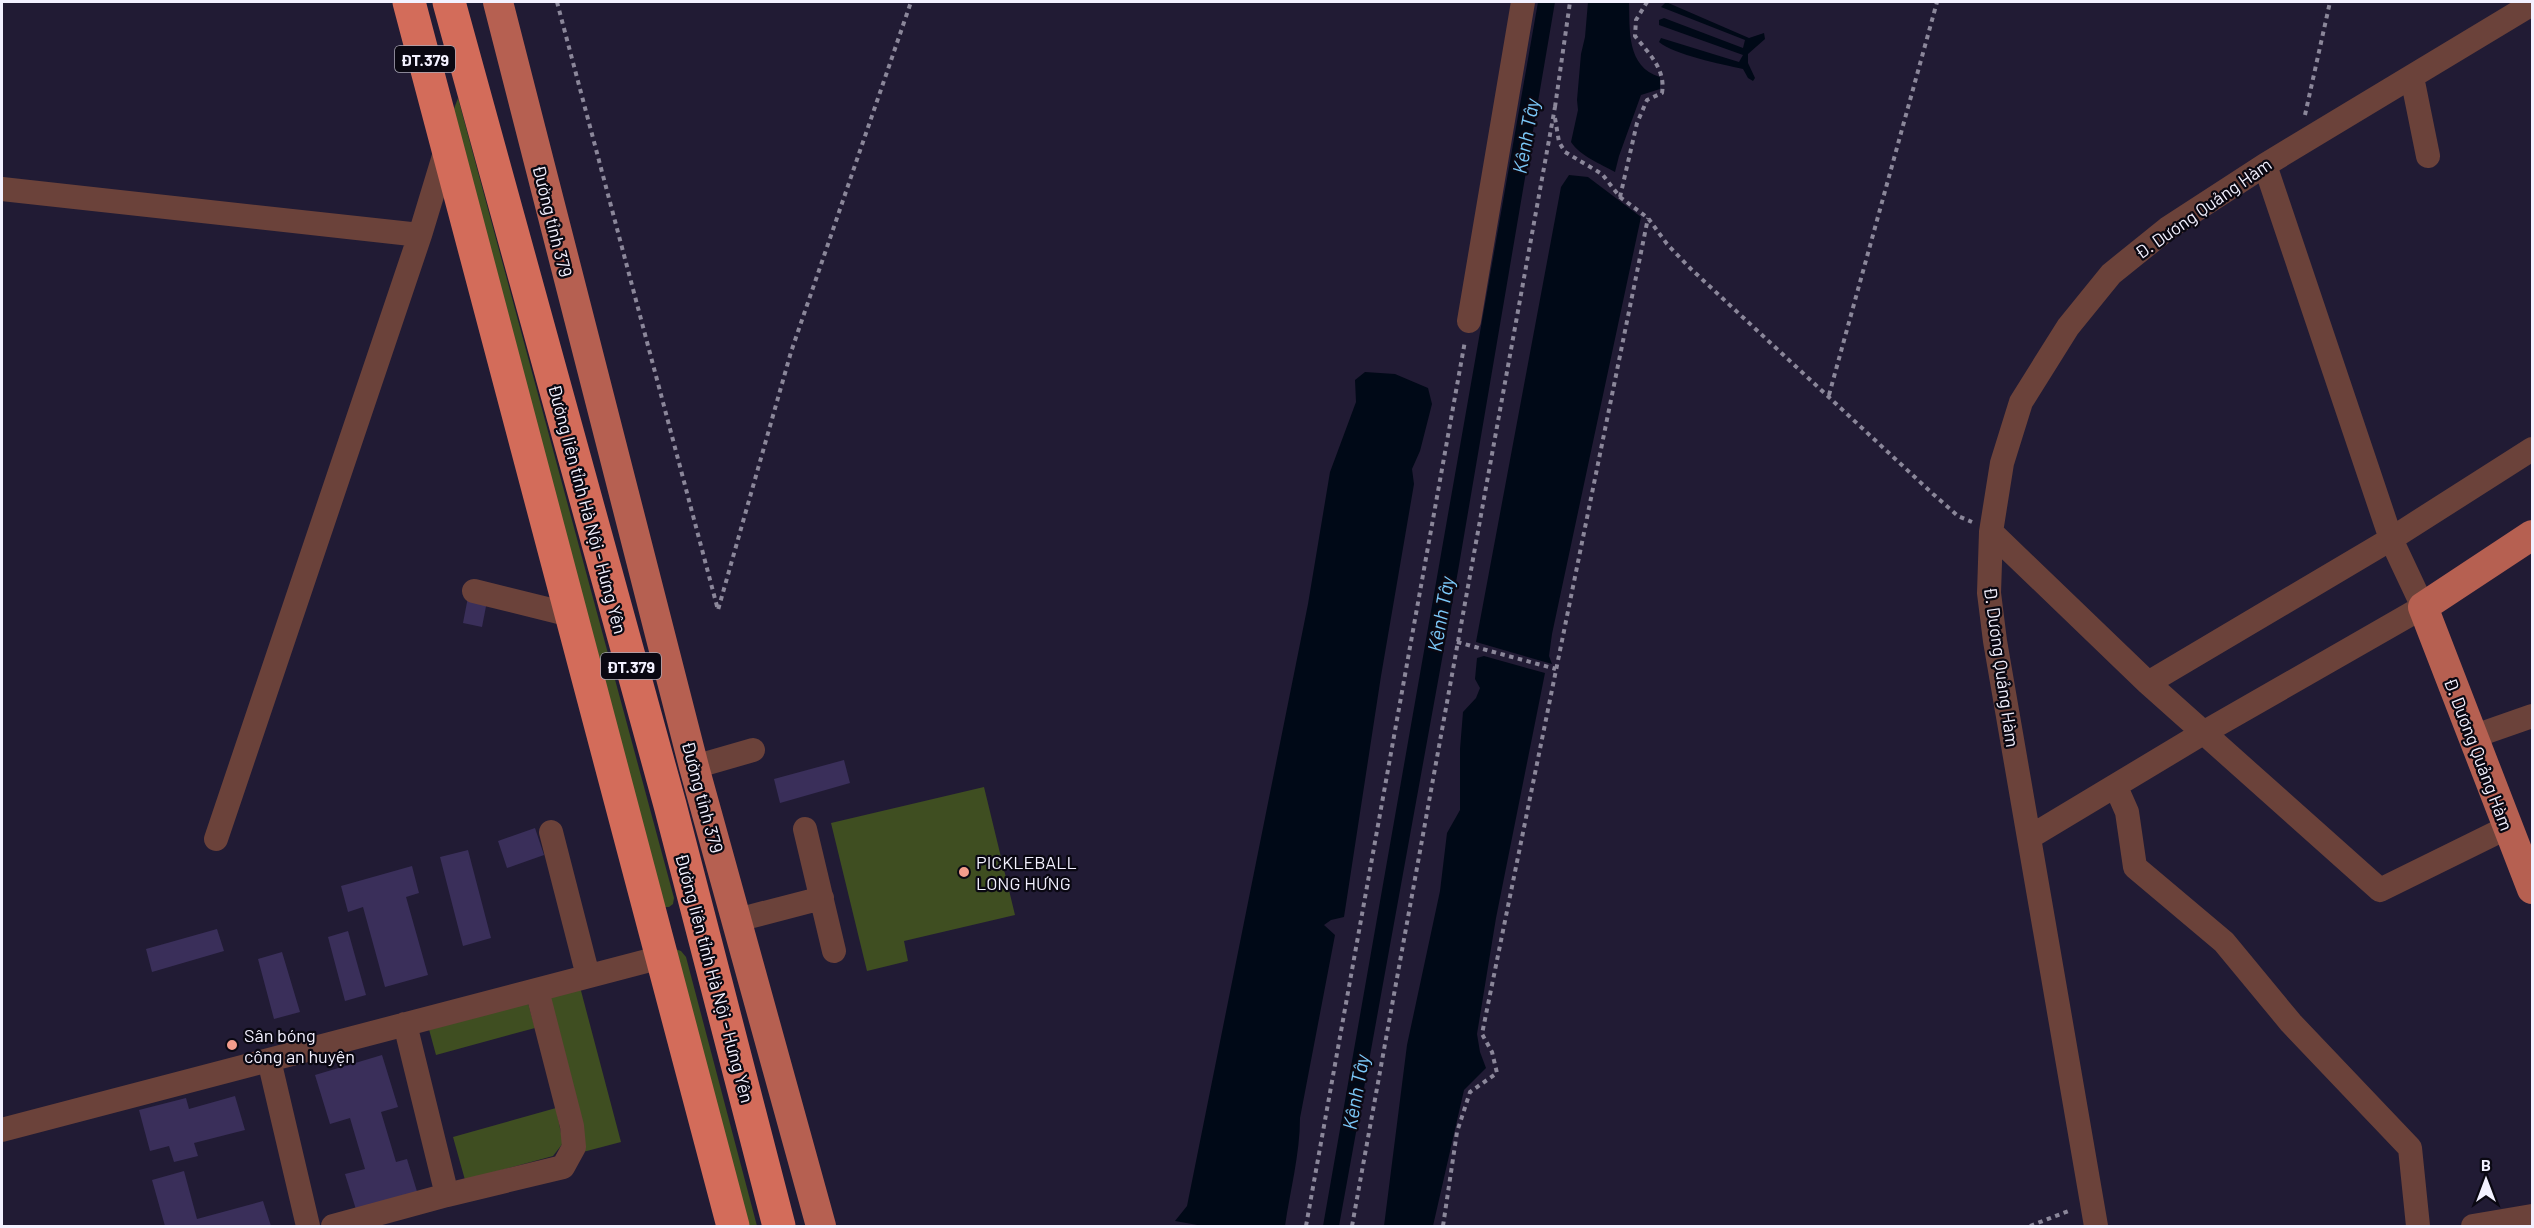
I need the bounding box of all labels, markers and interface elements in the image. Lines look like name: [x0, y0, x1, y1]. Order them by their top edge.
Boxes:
road number: ĐT.379: [395, 46, 455, 72]
water label: Kênh Tây: [1507, 95, 1544, 176]
street label: Đ. Dương Quảng Hàm: [2130, 153, 2276, 263]
street label: Đường tỉnh 379: [528, 163, 578, 279]
street label: Đường liên tỉnh Hà Nội - Hưng Yên: [544, 382, 632, 636]
water label: Kênh Tây: [1422, 573, 1459, 654]
street label: Đ. Dương Quảng Hàm: [1980, 585, 2024, 749]
road number: ĐT.379: [601, 653, 661, 679]
street label: Đ. Dương Quảng Hàm: [2440, 675, 2518, 833]
street label: Đường tỉnh 379: [678, 739, 728, 855]
street label: Đường liên tỉnh Hà Nội - Hưng Yên: [671, 851, 759, 1105]
place label: PICKLEBALL LONG HƯNG: [976, 851, 1077, 894]
marker: PICKLEBALL LONG HƯNG: [957, 865, 971, 879]
place label: Sân bóng công an huyện: [244, 1024, 355, 1067]
marker: Sân bóng công an huyện: [225, 1038, 239, 1052]
water label: Kênh Tây: [1337, 1051, 1374, 1132]
north arrow: [2456, 1150, 2516, 1210]
text: B: [2481, 1155, 2491, 1174]

